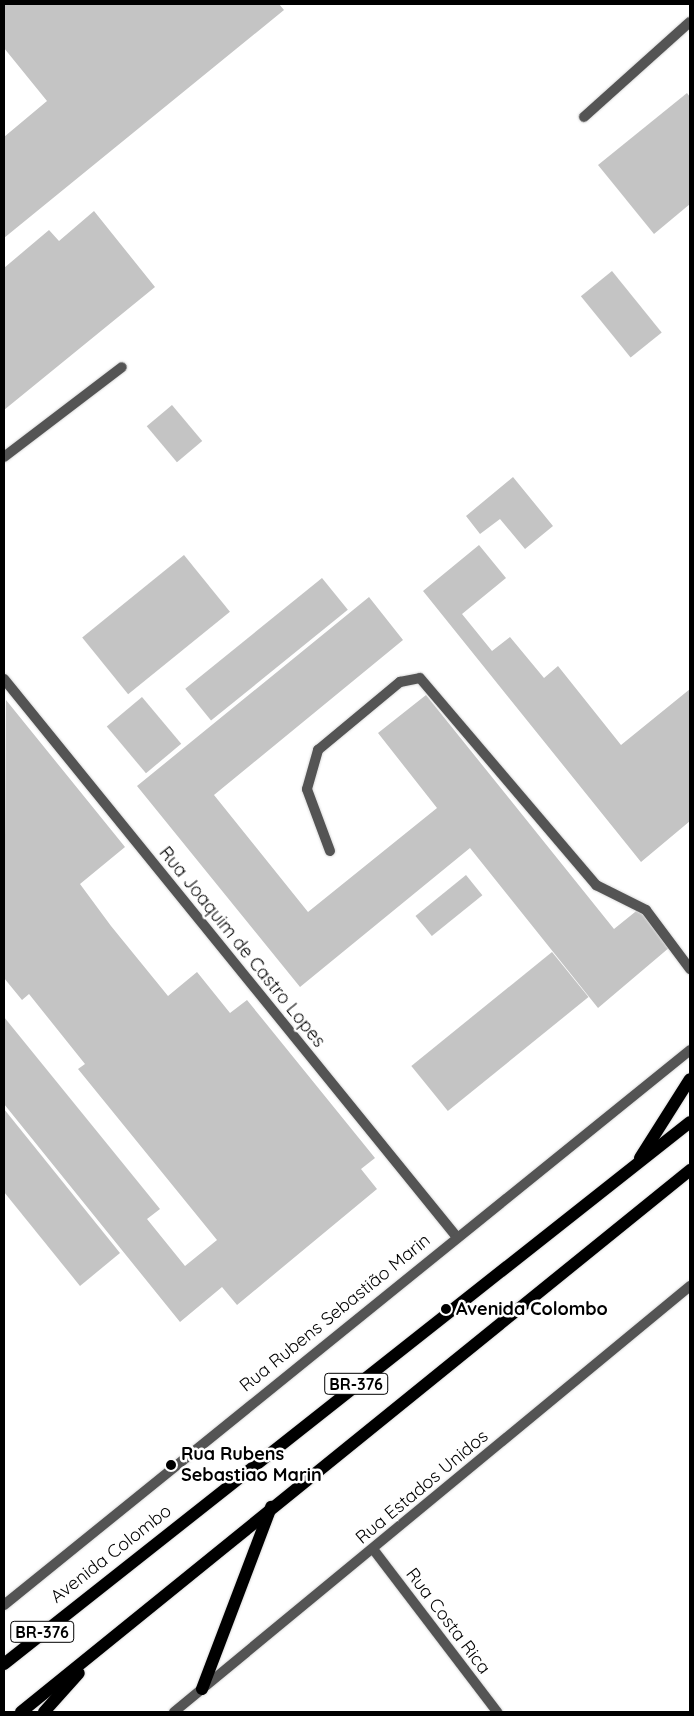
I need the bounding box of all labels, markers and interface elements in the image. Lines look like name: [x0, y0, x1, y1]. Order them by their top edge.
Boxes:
street label: Rua Joaquim de Castro Lopes: [154, 842, 330, 1052]
street label: Rua Rubens Sebastião Marin: [235, 1229, 435, 1397]
place label: Avenida Colombo: [456, 1298, 608, 1320]
marker: Avenida Colombo: [440, 1303, 452, 1315]
road number: BR-376: [324, 1370, 388, 1398]
street label: Rua Estados Unidos: [351, 1425, 493, 1549]
place label: Rua Rubens Sebastiao Marin: [181, 1444, 322, 1486]
marker: Rua Rubens Sebastiao Marin: [165, 1459, 177, 1471]
street label: Avenida Colombo: [46, 1500, 176, 1608]
street label: Rua Costa Rica: [401, 1564, 495, 1678]
road number: BR-376: [10, 1618, 74, 1645]

